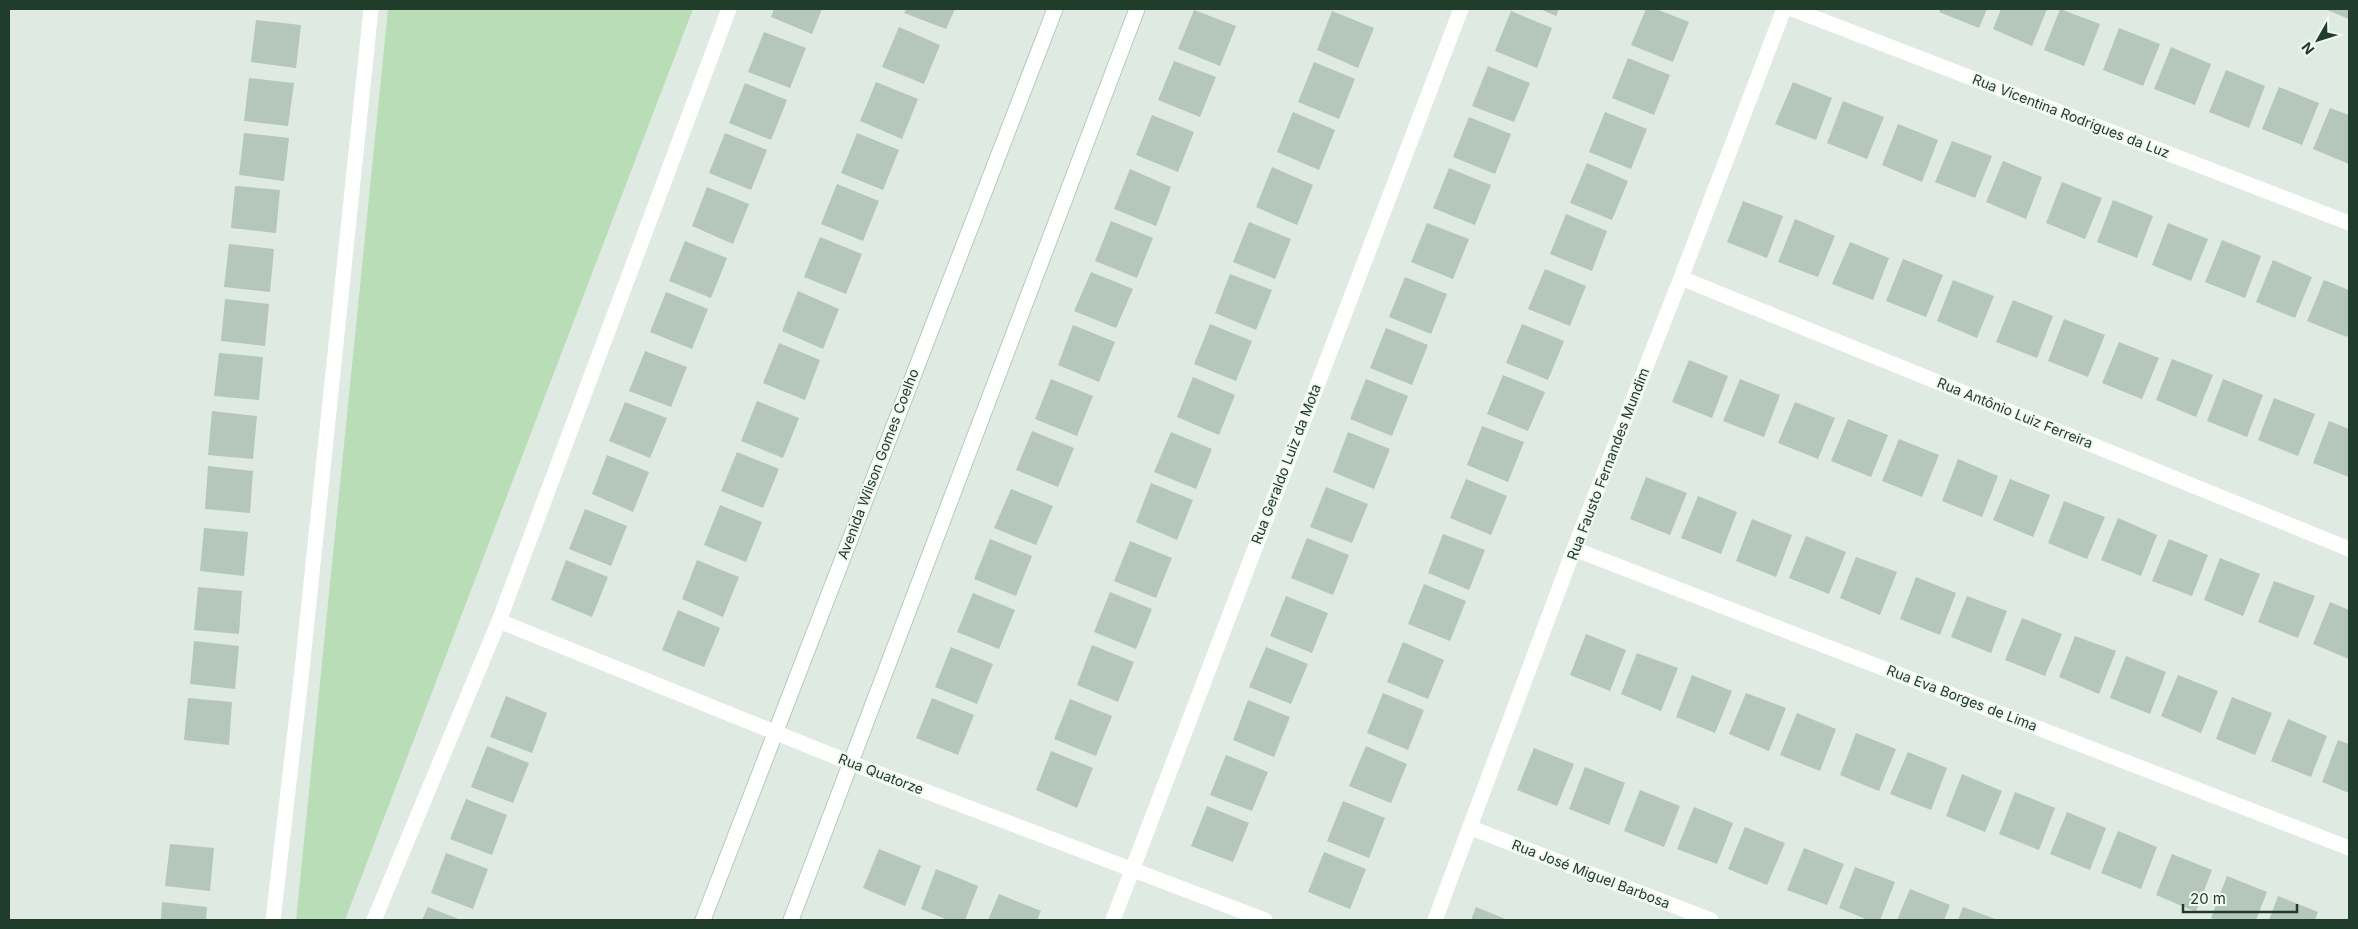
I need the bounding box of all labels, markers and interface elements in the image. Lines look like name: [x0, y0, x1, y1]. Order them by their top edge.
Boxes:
north arrow: [2293, 15, 2343, 65]
text: N: [2298, 39, 2317, 58]
street label: Rua Vicentina Rodrigues da Luz: [1970, 70, 2172, 161]
street label: Rua Fausto Fernandes Mundim: [1563, 365, 1652, 562]
street label: Avenida Wilson Gomes Coelho: [833, 366, 922, 561]
street label: Rua Antônio Luiz Ferreira: [1935, 374, 2095, 452]
street label: Rua Geraldo Luiz da Mota: [1247, 381, 1324, 546]
street label: Rua Eva Borges de Lima: [1885, 661, 2040, 734]
street label: Rua Quatorze: [836, 750, 926, 798]
street label: Rua José Miguel Barbosa: [1510, 835, 1673, 912]
scale bar: [2183, 882, 2297, 914]
text: 20 m: [2190, 889, 2226, 908]

